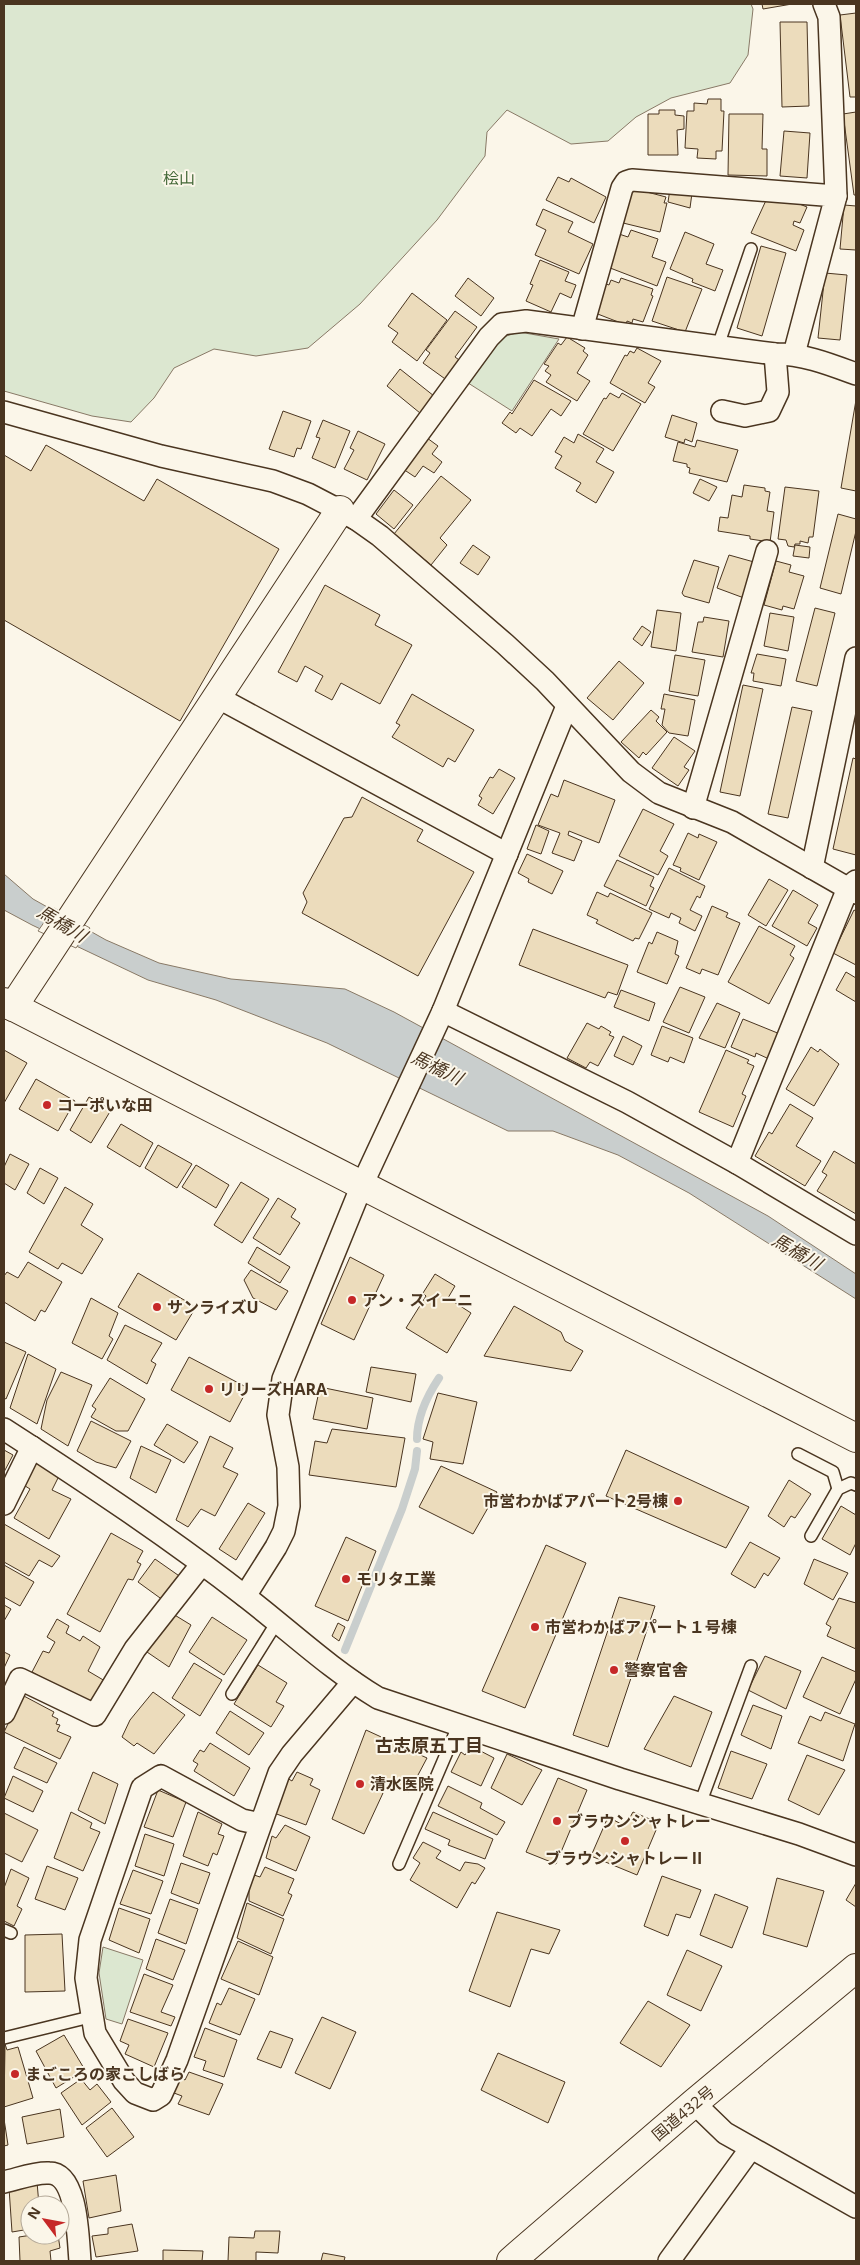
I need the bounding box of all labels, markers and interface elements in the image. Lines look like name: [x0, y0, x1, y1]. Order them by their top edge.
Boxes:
park label: 桧山: [163, 167, 195, 189]
water label: 馬橋川: [33, 899, 94, 948]
water label: 馬橋川: [408, 1044, 469, 1091]
place label: コーポいな田: [57, 1094, 153, 1116]
marker: コーポいな田: [41, 1099, 53, 1111]
water label: 馬橋川: [768, 1227, 829, 1276]
place label: アン・スイーニ: [362, 1289, 473, 1311]
marker: アン・スイーニ: [346, 1294, 358, 1306]
place label: サンライズU: [167, 1296, 259, 1318]
marker: サンライズU: [151, 1301, 163, 1313]
place label: リリーズHARA: [219, 1378, 328, 1400]
marker: リリーズHARA: [203, 1383, 215, 1395]
place label: 市営わかばアパート2号棟: [483, 1490, 668, 1512]
marker: 市営わかばアパート2号棟: [672, 1495, 684, 1507]
place label: モリタ工業: [356, 1568, 436, 1590]
marker: モリタ工業: [340, 1573, 352, 1585]
place label: 市営わかばアパート１号棟: [545, 1616, 737, 1638]
marker: 市営わかばアパート１号棟: [529, 1621, 541, 1633]
place label: 警察官舎: [624, 1659, 688, 1681]
marker: 警察官舎: [608, 1664, 620, 1676]
district label: 古志原五丁目: [375, 1733, 483, 1757]
place label: 清水医院: [370, 1773, 434, 1795]
marker: 清水医院: [354, 1778, 366, 1790]
place label: ブラウンシャトレー: [567, 1810, 711, 1832]
marker: ブラウンシャトレー: [551, 1815, 563, 1827]
marker: ブラウンシャトレーⅡ: [619, 1835, 631, 1847]
place label: ブラウンシャトレーⅡ: [545, 1847, 705, 1869]
place label: まごころの家こしばら: [25, 2063, 185, 2085]
marker: まごころの家こしばら: [9, 2068, 21, 2080]
street label: 国道432号: [647, 2080, 719, 2146]
north arrow: [20, 2195, 70, 2245]
text: N: [22, 2203, 45, 2223]

